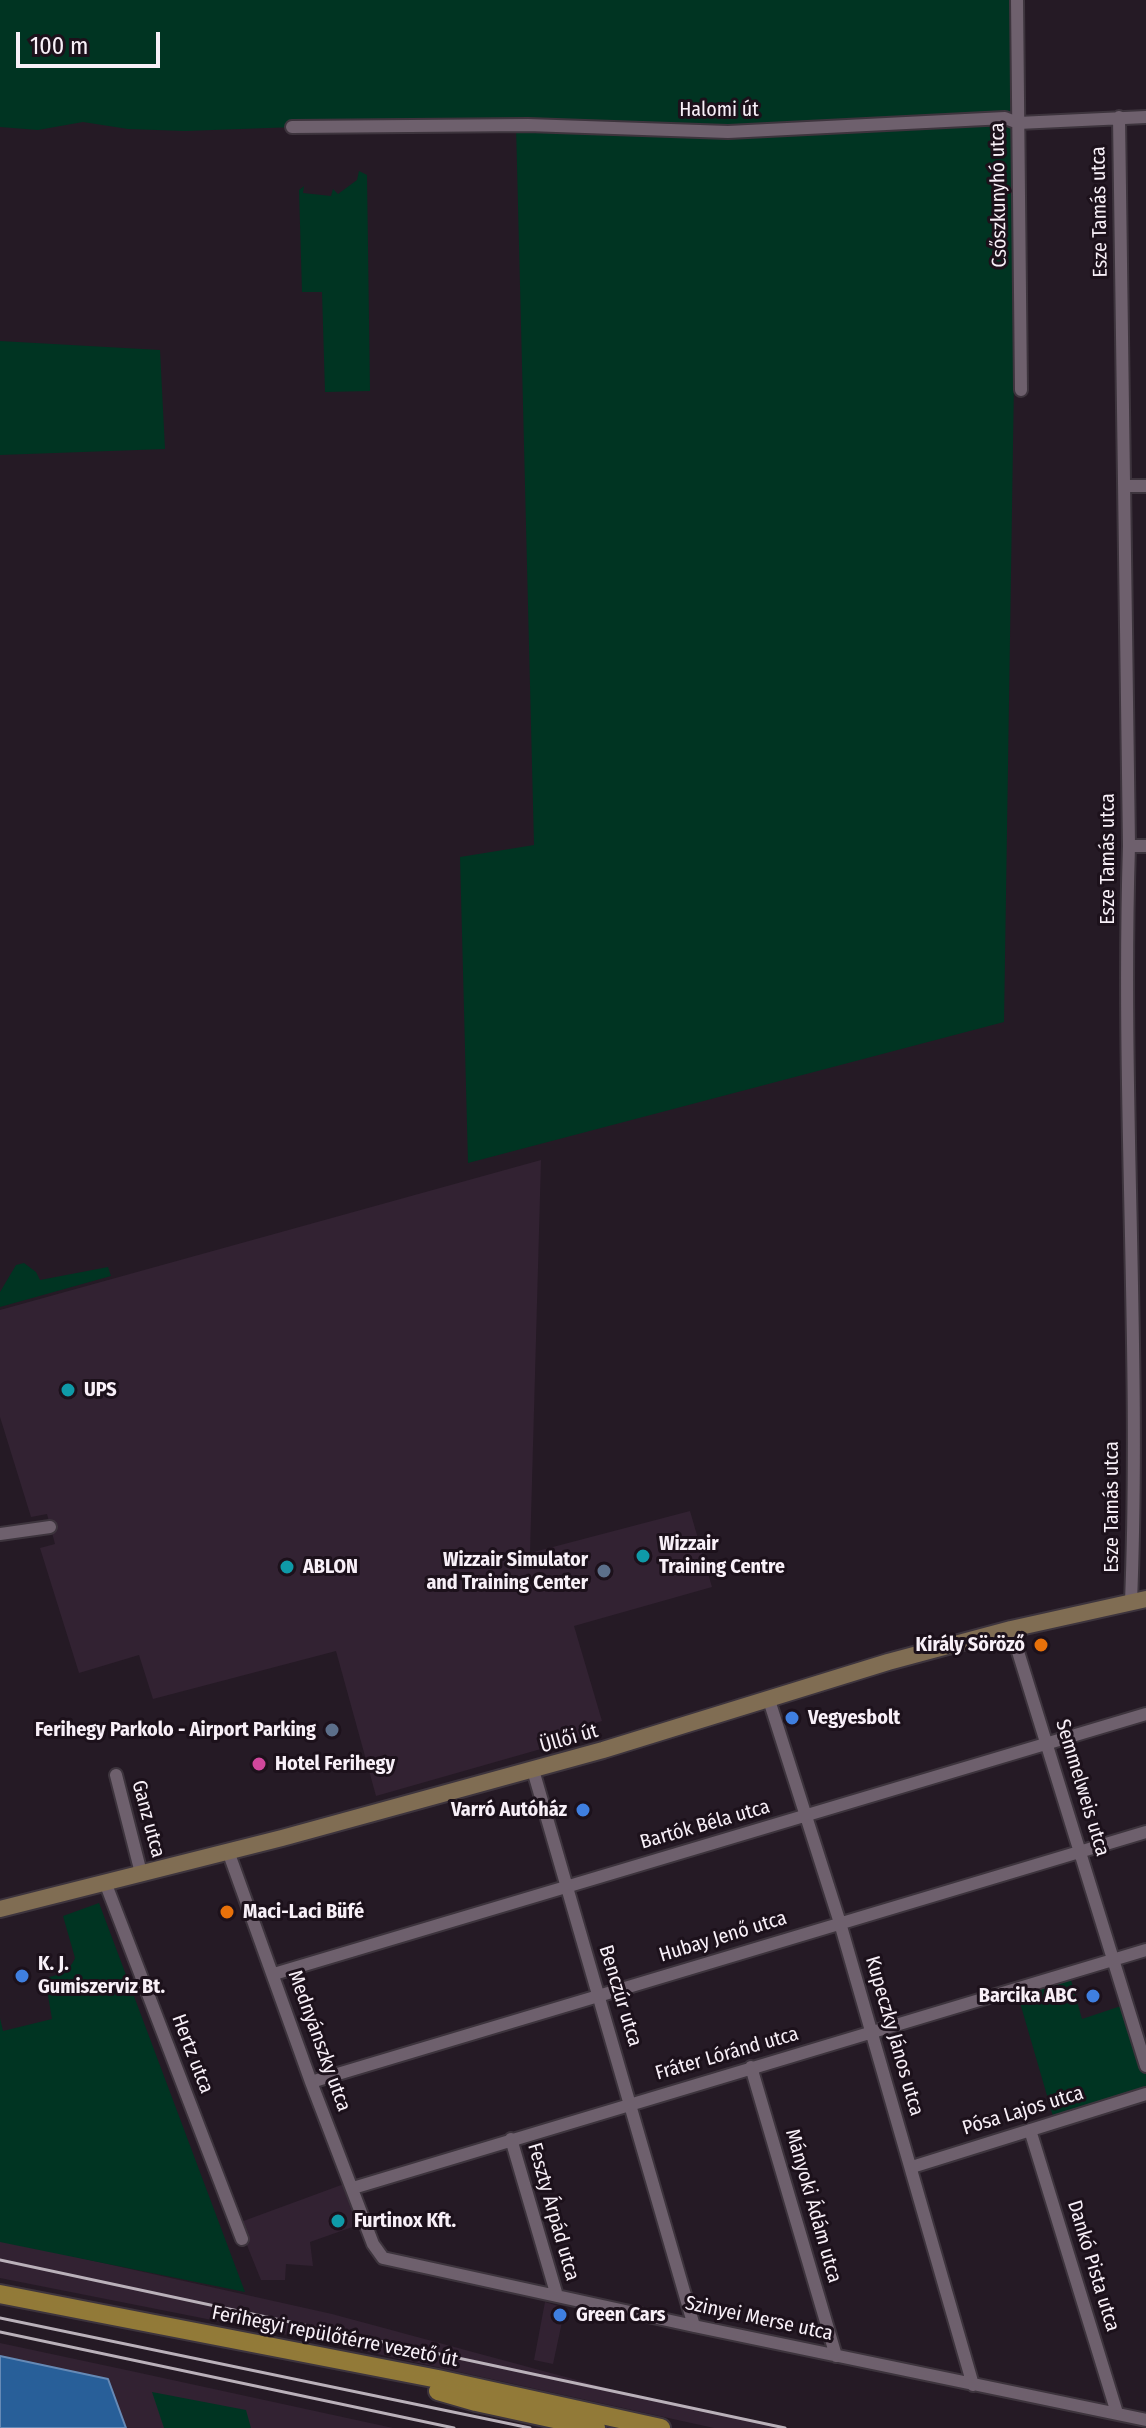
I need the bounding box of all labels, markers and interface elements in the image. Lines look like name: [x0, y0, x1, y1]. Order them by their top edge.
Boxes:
scale bar: [20, 16, 164, 66]
text: 100 m: [30, 32, 88, 60]
street label: Halomi út: [679, 98, 759, 122]
street label: Csőszkunyhó utca: [986, 122, 1012, 268]
street label: Esze Tamás utca: [1087, 146, 1113, 278]
street label: Esze Tamás utca: [1096, 793, 1120, 925]
place label: UPS: [84, 1378, 117, 1402]
marker: UPS: [59, 1381, 77, 1399]
street label: Esze Tamás utca: [1100, 1441, 1124, 1573]
place label: Wizzair Training Centre: [659, 1532, 785, 1579]
marker: Wizzair Training Centre: [634, 1547, 652, 1565]
place label: Wizzair Simulator and Training Center: [426, 1548, 588, 1595]
place label: ABLON: [303, 1555, 358, 1579]
marker: ABLON: [278, 1558, 296, 1576]
marker: Wizzair Simulator and Training Center: [595, 1562, 613, 1580]
place label: Király Söröző: [916, 1633, 1025, 1657]
marker: Király Söröző: [1032, 1636, 1050, 1654]
place label: Vegyesbolt: [808, 1706, 900, 1730]
marker: Vegyesbolt: [783, 1709, 801, 1727]
street label: Semmelweis utca: [1050, 1717, 1114, 1859]
place label: Ferihegy Parkolo - Airport Parking: [35, 1718, 316, 1742]
street label: Üllői út: [537, 1719, 601, 1759]
marker: Ferihegy Parkolo - Airport Parking: [323, 1721, 341, 1739]
place label: Hotel Ferihegy: [275, 1752, 395, 1776]
marker: Hotel Ferihegy: [250, 1755, 268, 1773]
street label: Ganz utca: [126, 1778, 170, 1860]
street label: Bartók Béla utca: [637, 1795, 773, 1855]
place label: Varró Autóház: [451, 1798, 567, 1822]
marker: Varró Autóház: [574, 1801, 592, 1819]
place label: Maci-Laci Büfé: [243, 1900, 364, 1924]
marker: Maci-Laci Büfé: [218, 1903, 236, 1921]
street label: Hubay Jenő utca: [656, 1906, 790, 1968]
street label: Benczúr utca: [593, 1942, 647, 2050]
place label: K. J. Gumiszerviz Bt.: [38, 1952, 165, 1999]
street label: Kupeczky János utca: [860, 1953, 928, 2119]
marker: K. J. Gumiszerviz Bt.: [13, 1967, 31, 1985]
street label: Mednyánszky utca: [282, 1967, 356, 2115]
place label: Barcika ABC: [979, 1984, 1077, 2008]
marker: Barcika ABC: [1084, 1987, 1102, 2005]
street label: Hertz utca: [166, 2011, 218, 2097]
street label: Fráter Lóránd utca: [653, 2022, 801, 2086]
street label: Pósa Lajos utca: [960, 2081, 1086, 2141]
street label: Mányoki Ádám utca: [780, 2126, 846, 2286]
street label: Feszty Árpád utca: [522, 2140, 584, 2284]
street label: Dankó Pista utca: [1062, 2198, 1124, 2334]
place label: Furtinox Kft.: [354, 2209, 456, 2233]
marker: Furtinox Kft.: [329, 2212, 347, 2230]
street label: Szinyei Merse utca: [683, 2292, 835, 2346]
street label: Ferihegyi repülőtérre vezető út: [210, 2301, 460, 2373]
place label: Green Cars: [576, 2303, 666, 2327]
marker: Green Cars: [551, 2306, 569, 2324]

